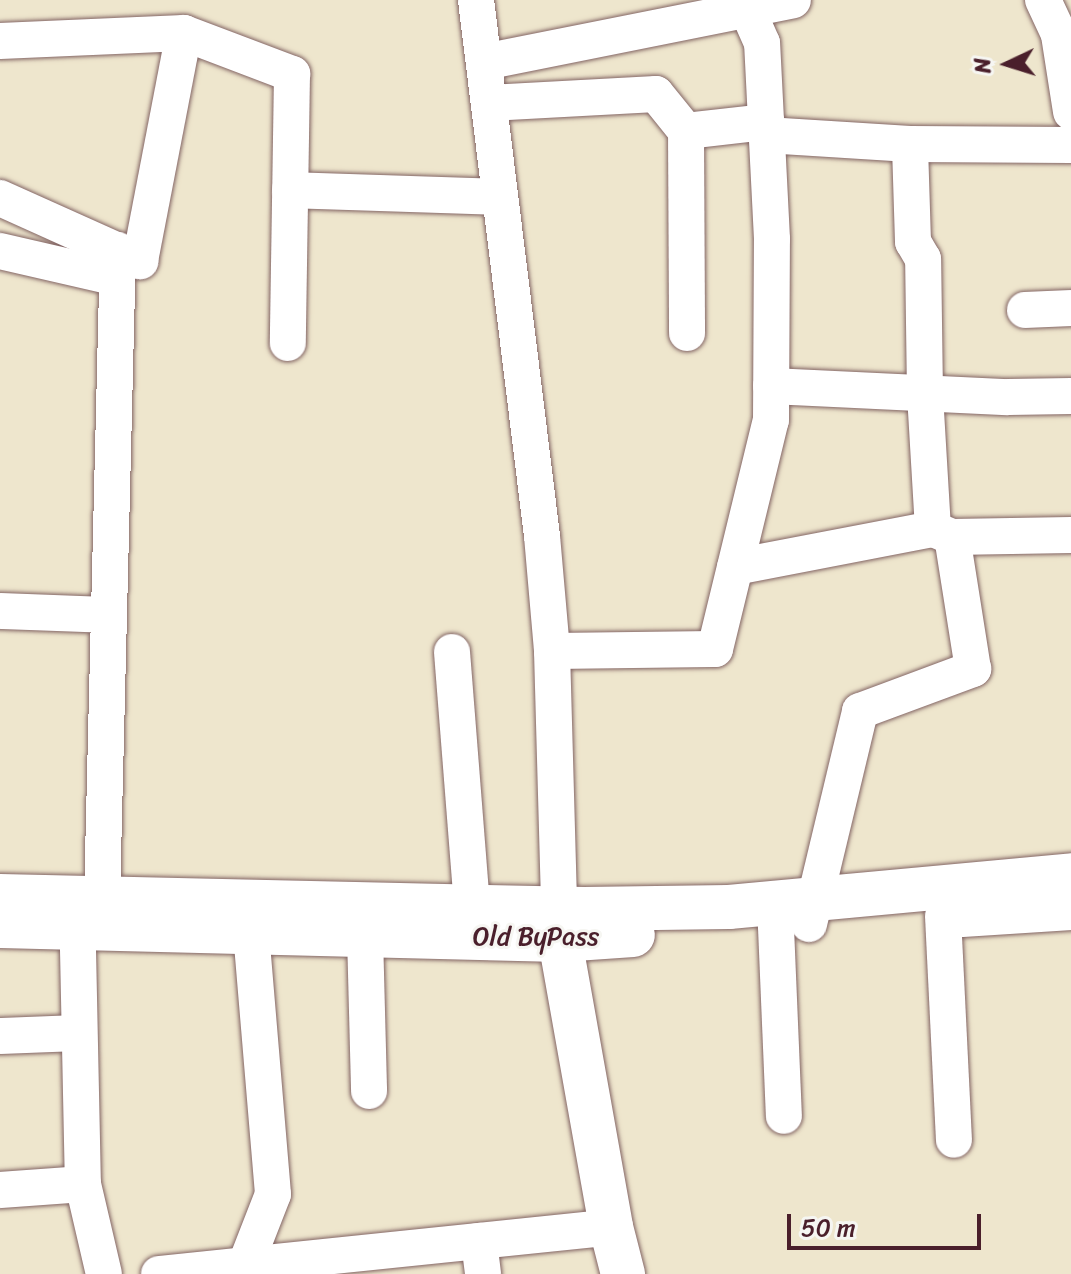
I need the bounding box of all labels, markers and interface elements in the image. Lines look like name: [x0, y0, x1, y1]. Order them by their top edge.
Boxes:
north arrow: [967, 24, 1047, 104]
text: N: [963, 57, 1003, 75]
street label: Old ByPass: [473, 921, 599, 953]
scale bar: [791, 1198, 985, 1248]
text: 50 m: [801, 1207, 856, 1249]

